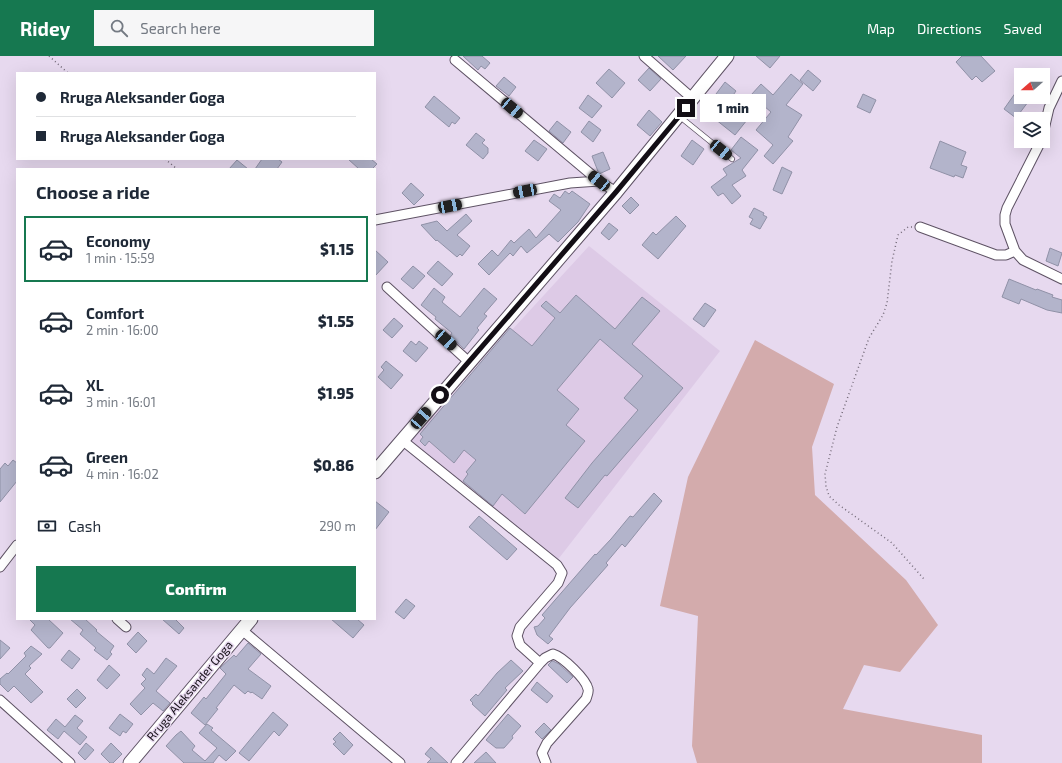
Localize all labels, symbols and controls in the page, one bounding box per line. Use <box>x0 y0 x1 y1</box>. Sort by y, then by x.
search box <box>94 10 374 46</box>
text: Ridey <box>20 17 70 40</box>
icon: search <box>108 17 130 39</box>
text: Search here <box>140 19 221 37</box>
text: Map <box>867 20 895 37</box>
text: Directions <box>917 20 982 37</box>
text: Saved <box>1004 20 1042 37</box>
north arrow <box>1014 68 1050 104</box>
map controls <box>1014 68 1050 148</box>
text: Rruga Aleksander Goga <box>60 88 225 106</box>
callout: 1 min <box>700 94 766 122</box>
car <box>499 96 525 120</box>
route end <box>677 99 695 117</box>
text: 1 min <box>717 100 749 116</box>
button: layers <box>1014 112 1050 148</box>
text: Rruga Aleksander Goga <box>60 127 225 145</box>
car <box>708 138 734 162</box>
car <box>586 169 612 193</box>
text: Choose a ride <box>36 181 150 203</box>
car <box>512 183 538 199</box>
car <box>437 198 463 214</box>
icon: car <box>38 231 74 267</box>
text: Economy <box>86 232 151 250</box>
text: $1.15 <box>320 240 354 258</box>
text: 1 min · 15:59 <box>86 250 155 266</box>
icon: car <box>38 303 74 339</box>
text: Comfort <box>86 304 144 322</box>
text: $1.55 <box>318 312 354 330</box>
text: 2 min · 16:00 <box>86 322 159 338</box>
car <box>433 328 459 352</box>
icon: car <box>38 375 74 411</box>
text: XL <box>86 376 104 394</box>
text: $1.95 <box>317 384 354 402</box>
route start <box>431 386 449 404</box>
text: 3 min · 16:01 <box>86 394 156 410</box>
car <box>409 405 433 431</box>
icon: car <box>38 447 74 483</box>
text: Green <box>86 448 128 466</box>
text: $0.86 <box>313 456 354 474</box>
text: 4 min · 16:02 <box>86 466 159 482</box>
icon: cash <box>36 515 58 537</box>
text: Cash <box>68 517 101 535</box>
text: 290 m <box>319 518 356 534</box>
button: Confirm <box>36 566 356 612</box>
street label: Rruga Aleksander Goga <box>143 638 235 743</box>

